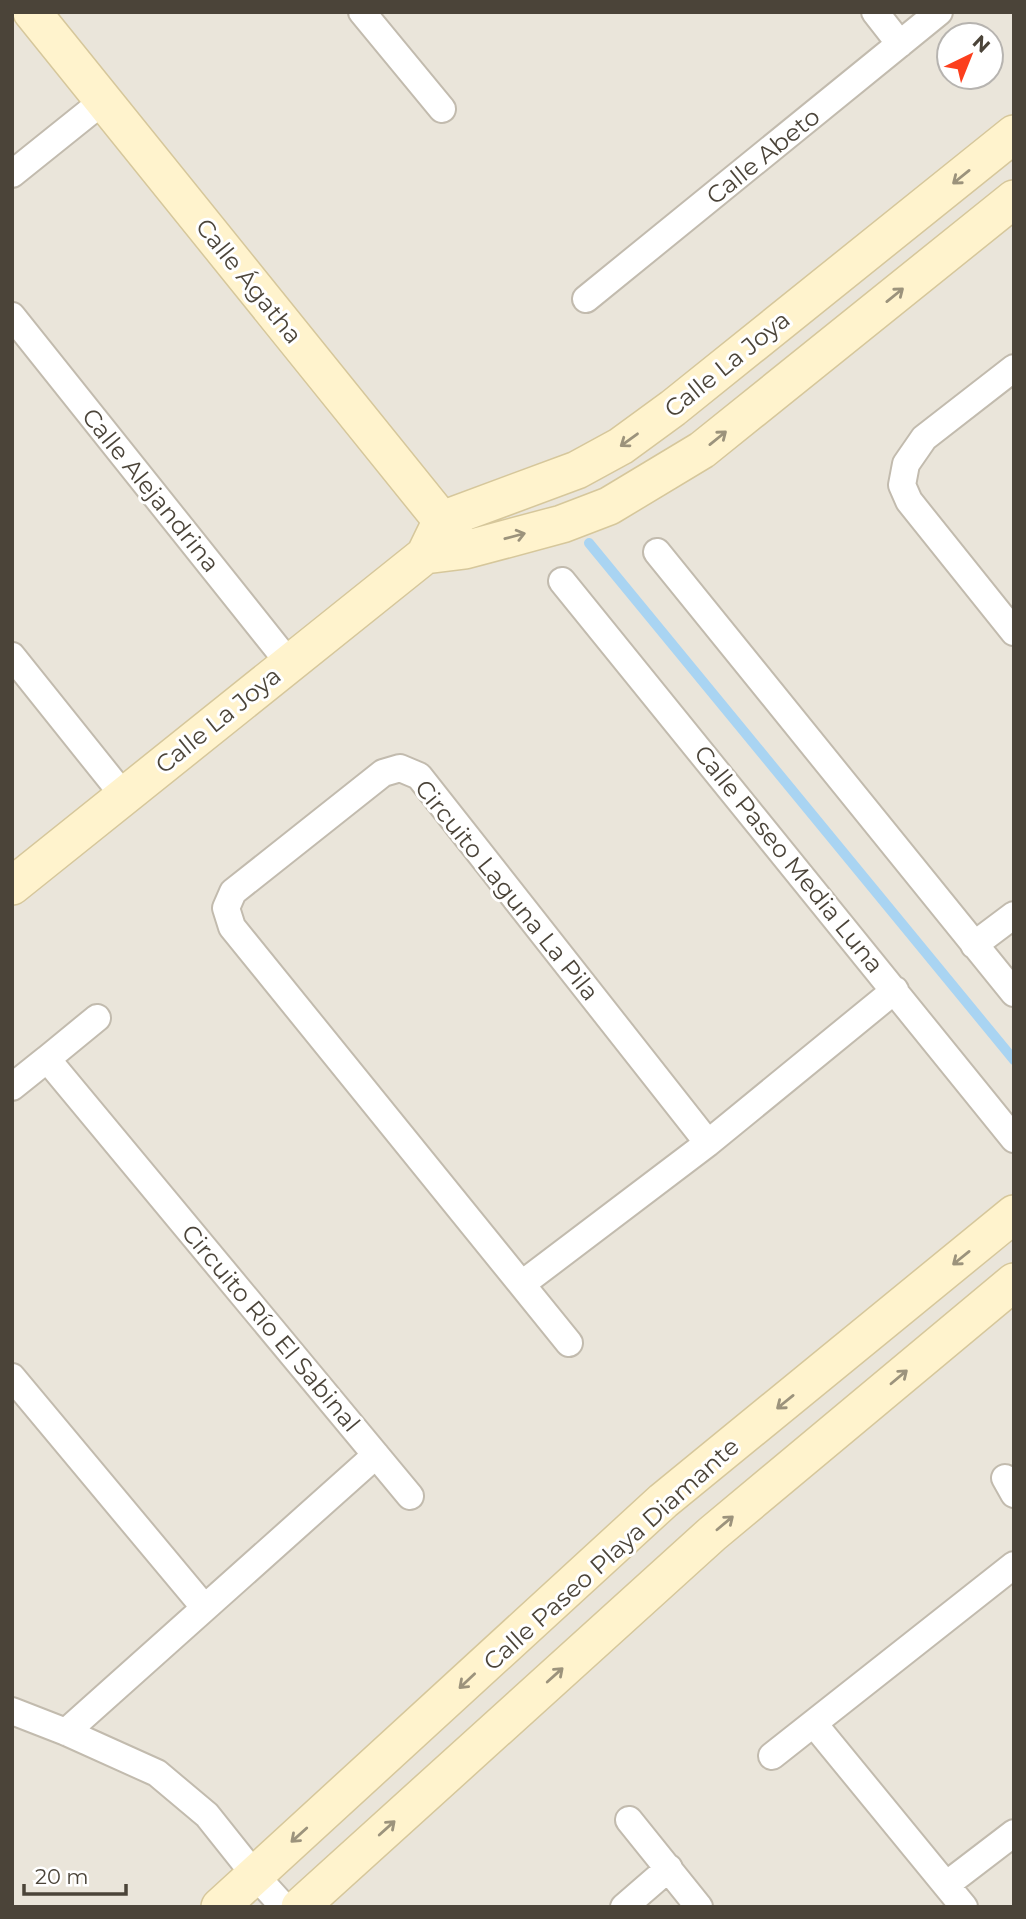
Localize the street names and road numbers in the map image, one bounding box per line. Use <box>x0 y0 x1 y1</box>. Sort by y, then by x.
street label: Calle Abeto <box>701 102 825 210</box>
street label: Calle Ágatha <box>190 213 308 349</box>
street label: Calle La Joya <box>659 305 795 423</box>
street label: Calle Alejandrina <box>76 402 226 578</box>
street label: Calle La Joya <box>150 661 286 779</box>
street label: Calle Paseo Media Luna <box>688 739 890 979</box>
street label: Circuito Laguna La Pila <box>409 774 605 1006</box>
street label: Circuito Río El Sabinal <box>176 1218 366 1438</box>
street label: Calle Paseo Playa Diamante <box>477 1432 745 1676</box>

